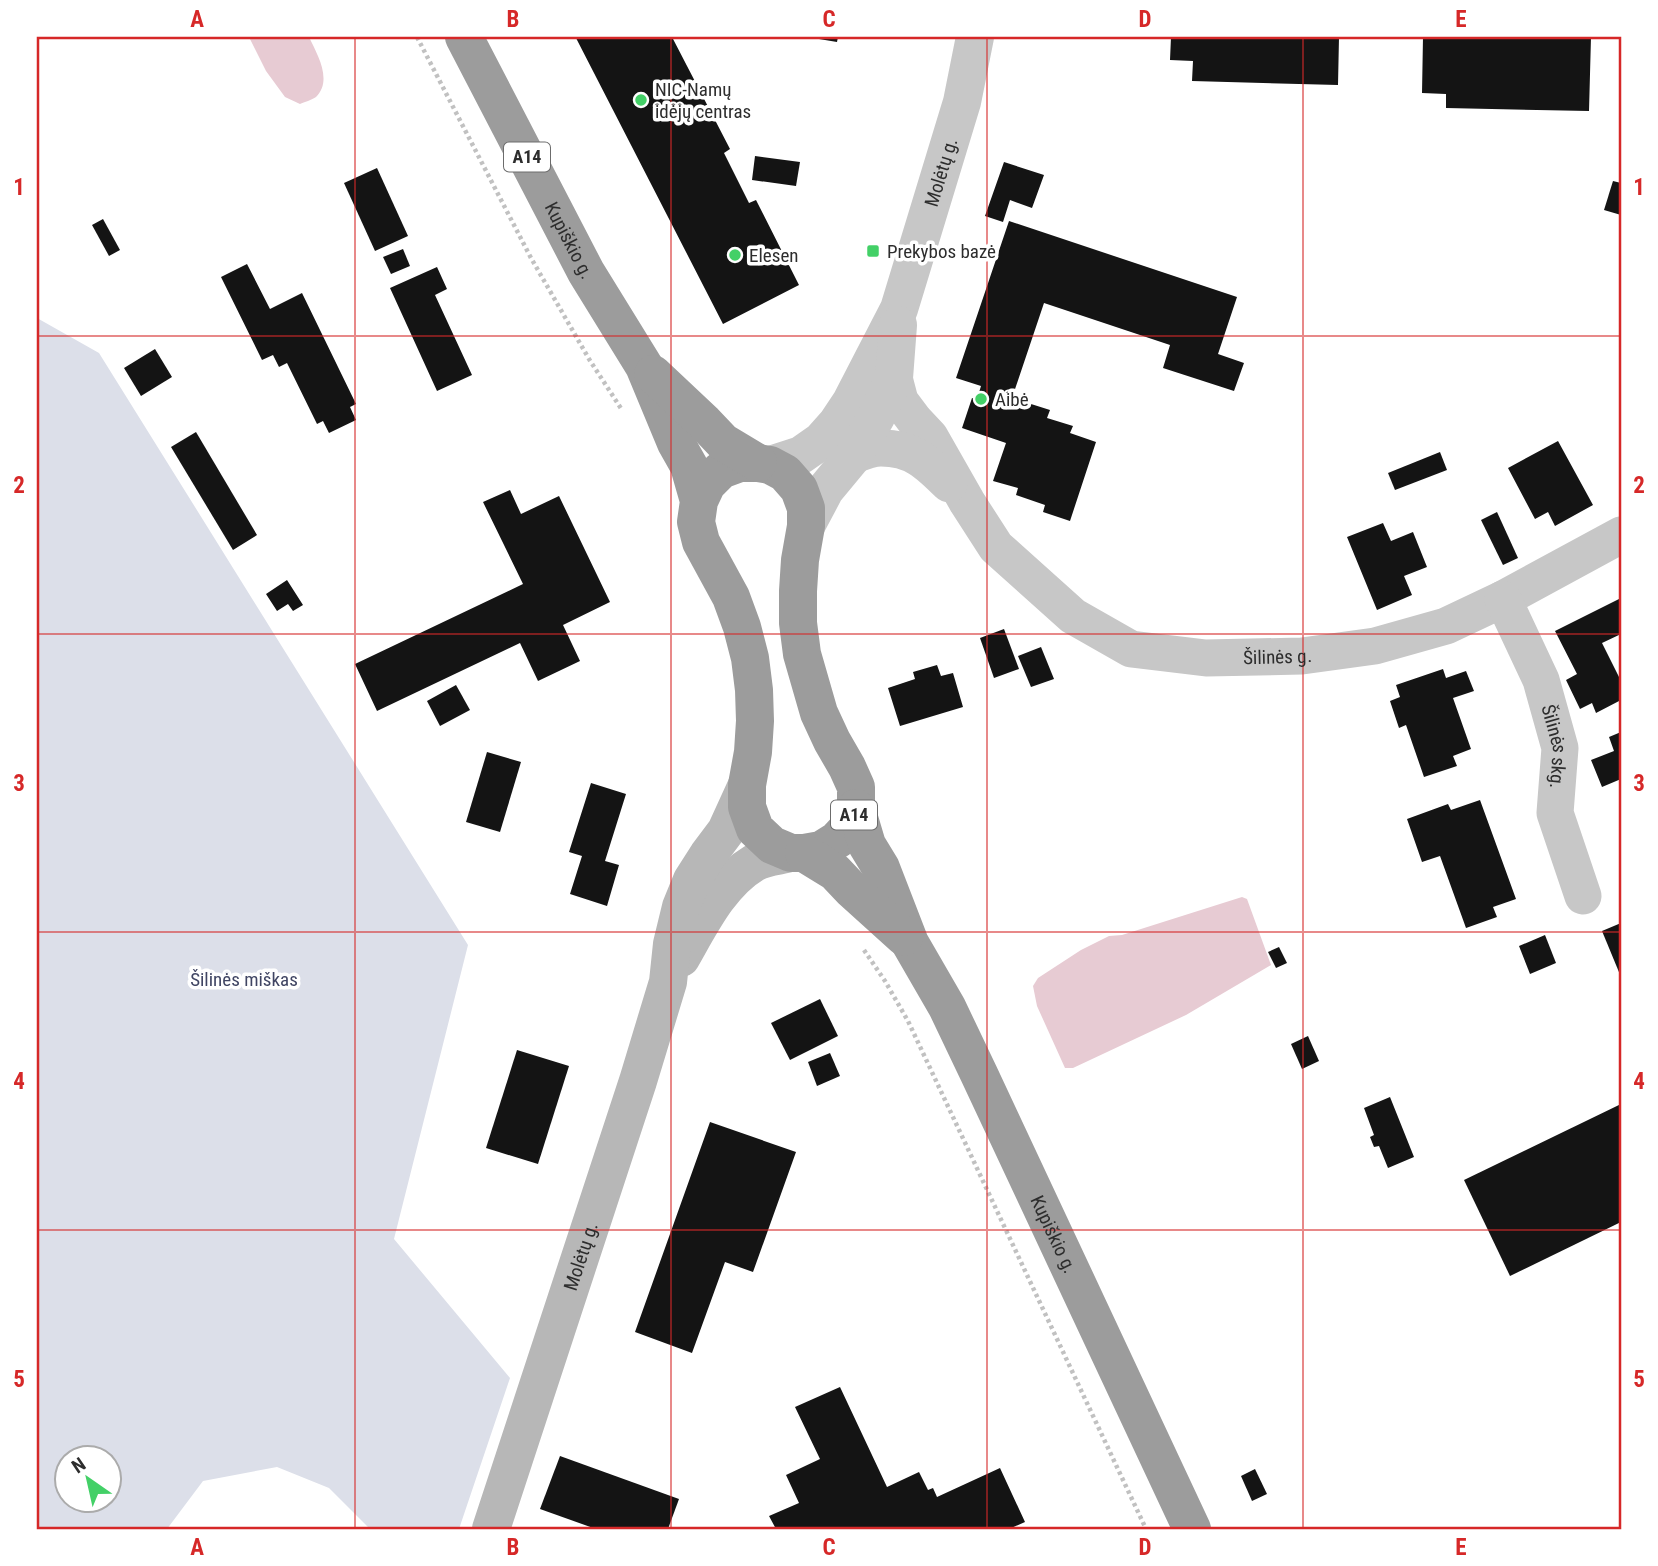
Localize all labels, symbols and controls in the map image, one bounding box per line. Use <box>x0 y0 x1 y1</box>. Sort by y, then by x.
text: A <box>190 6 204 33</box>
text: B <box>507 6 519 33</box>
text: C <box>822 6 836 33</box>
text: D <box>1139 6 1152 33</box>
text: E <box>1455 6 1467 33</box>
place label: NIC-Namų idėjų centras <box>655 78 751 123</box>
marker: NIC-Namų idėjų centras <box>633 92 649 108</box>
street label: Molėtų g. <box>920 135 962 210</box>
road number: A14 <box>504 142 550 172</box>
text: 1 <box>13 174 25 201</box>
text: 1 <box>1633 174 1645 201</box>
street label: Kupiškio g. <box>540 198 598 283</box>
place label: Prekybos bazė <box>887 240 996 263</box>
marker: Prekybos bazė <box>865 243 881 259</box>
place label: Elesen <box>749 244 799 267</box>
marker: Elesen <box>727 247 743 263</box>
place label: Aibė <box>995 388 1029 411</box>
marker: Aibė <box>973 391 989 407</box>
text: 2 <box>13 472 25 499</box>
text: 2 <box>1633 472 1645 499</box>
street label: Šilinės g. <box>1243 644 1313 669</box>
street label: Šilinės skg. <box>1536 702 1571 789</box>
text: 3 <box>13 770 25 797</box>
text: 3 <box>1633 770 1645 797</box>
road number: A14 <box>831 800 877 830</box>
park label: Šilinės miškas <box>190 968 298 991</box>
text: 4 <box>13 1068 25 1095</box>
text: 4 <box>1633 1068 1645 1095</box>
street label: Kupiškio g. <box>1026 1192 1082 1277</box>
street label: Molėtų g. <box>559 1219 603 1294</box>
text: 5 <box>13 1366 25 1393</box>
text: 5 <box>1633 1366 1645 1393</box>
north arrow <box>52 1444 122 1514</box>
text: N <box>68 1453 90 1478</box>
text: A <box>190 1534 204 1561</box>
text: B <box>507 1534 519 1561</box>
text: C <box>822 1534 836 1561</box>
text: D <box>1139 1534 1152 1561</box>
text: E <box>1455 1534 1467 1561</box>

